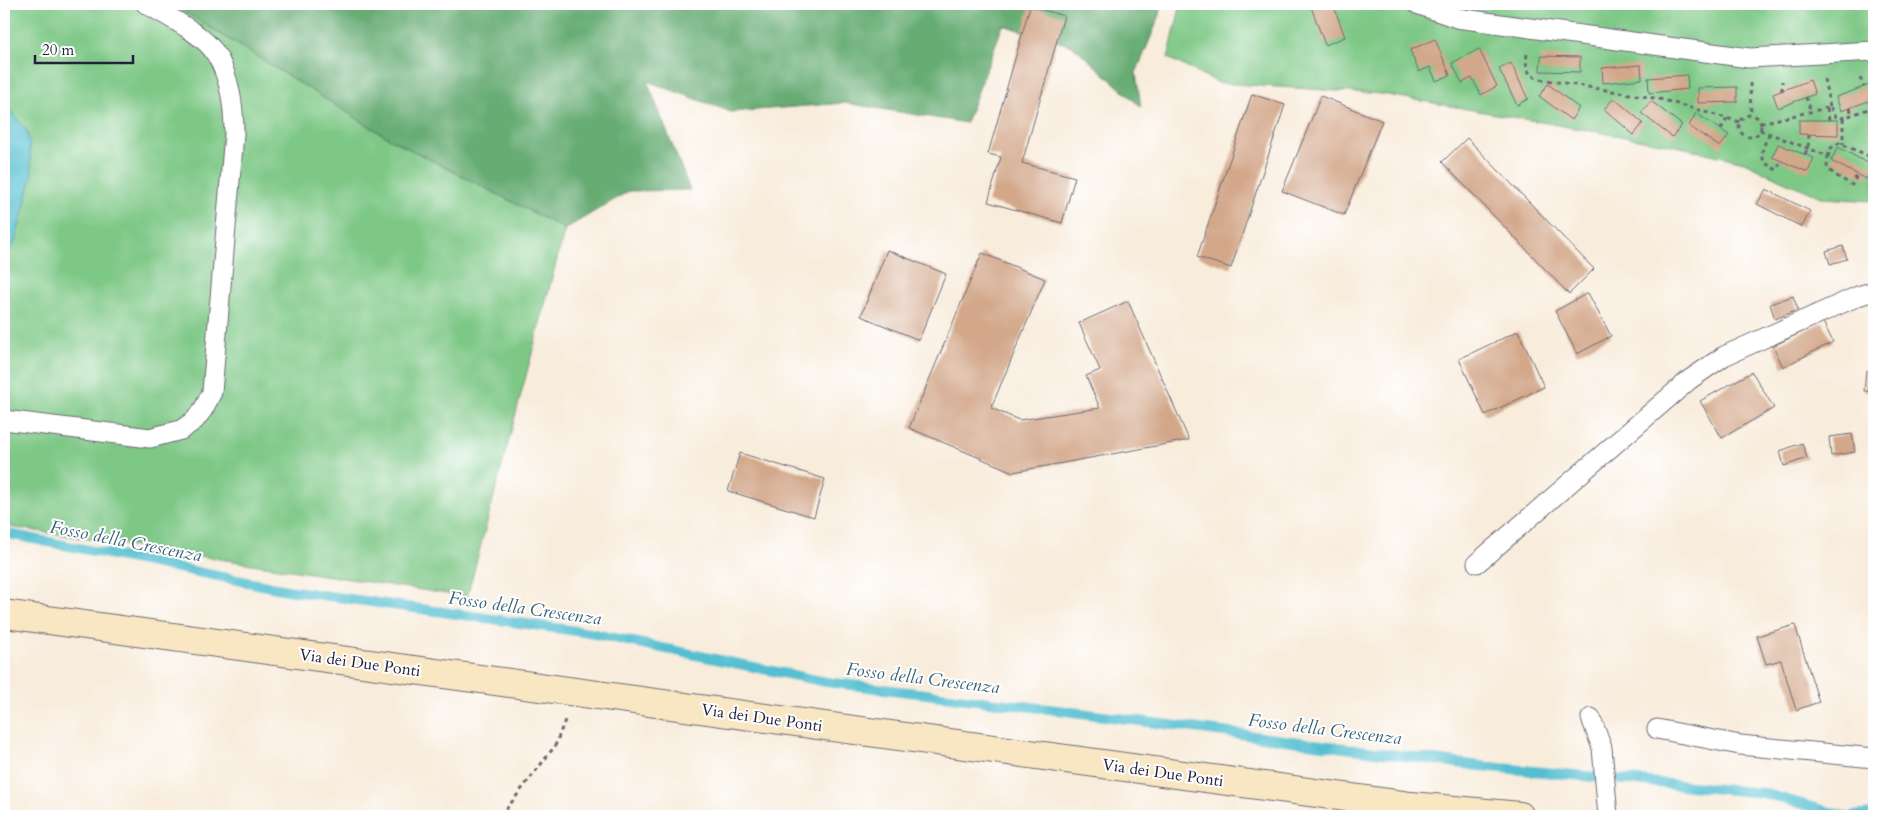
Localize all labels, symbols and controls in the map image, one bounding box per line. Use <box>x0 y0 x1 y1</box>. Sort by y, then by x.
scale bar <box>35 32 132 64</box>
text: 20 m <box>42 40 74 60</box>
water label: Fosso della Crescenza <box>48 515 204 568</box>
water label: Fosso della Crescenza <box>447 585 603 632</box>
street label: Via dei Due Ponti <box>298 644 422 682</box>
water label: Fosso della Crescenza <box>845 657 1001 700</box>
street label: Via dei Due Ponti <box>700 699 824 737</box>
water label: Fosso della Crescenza <box>1247 708 1403 751</box>
street label: Via dei Due Ponti <box>1101 754 1225 792</box>

